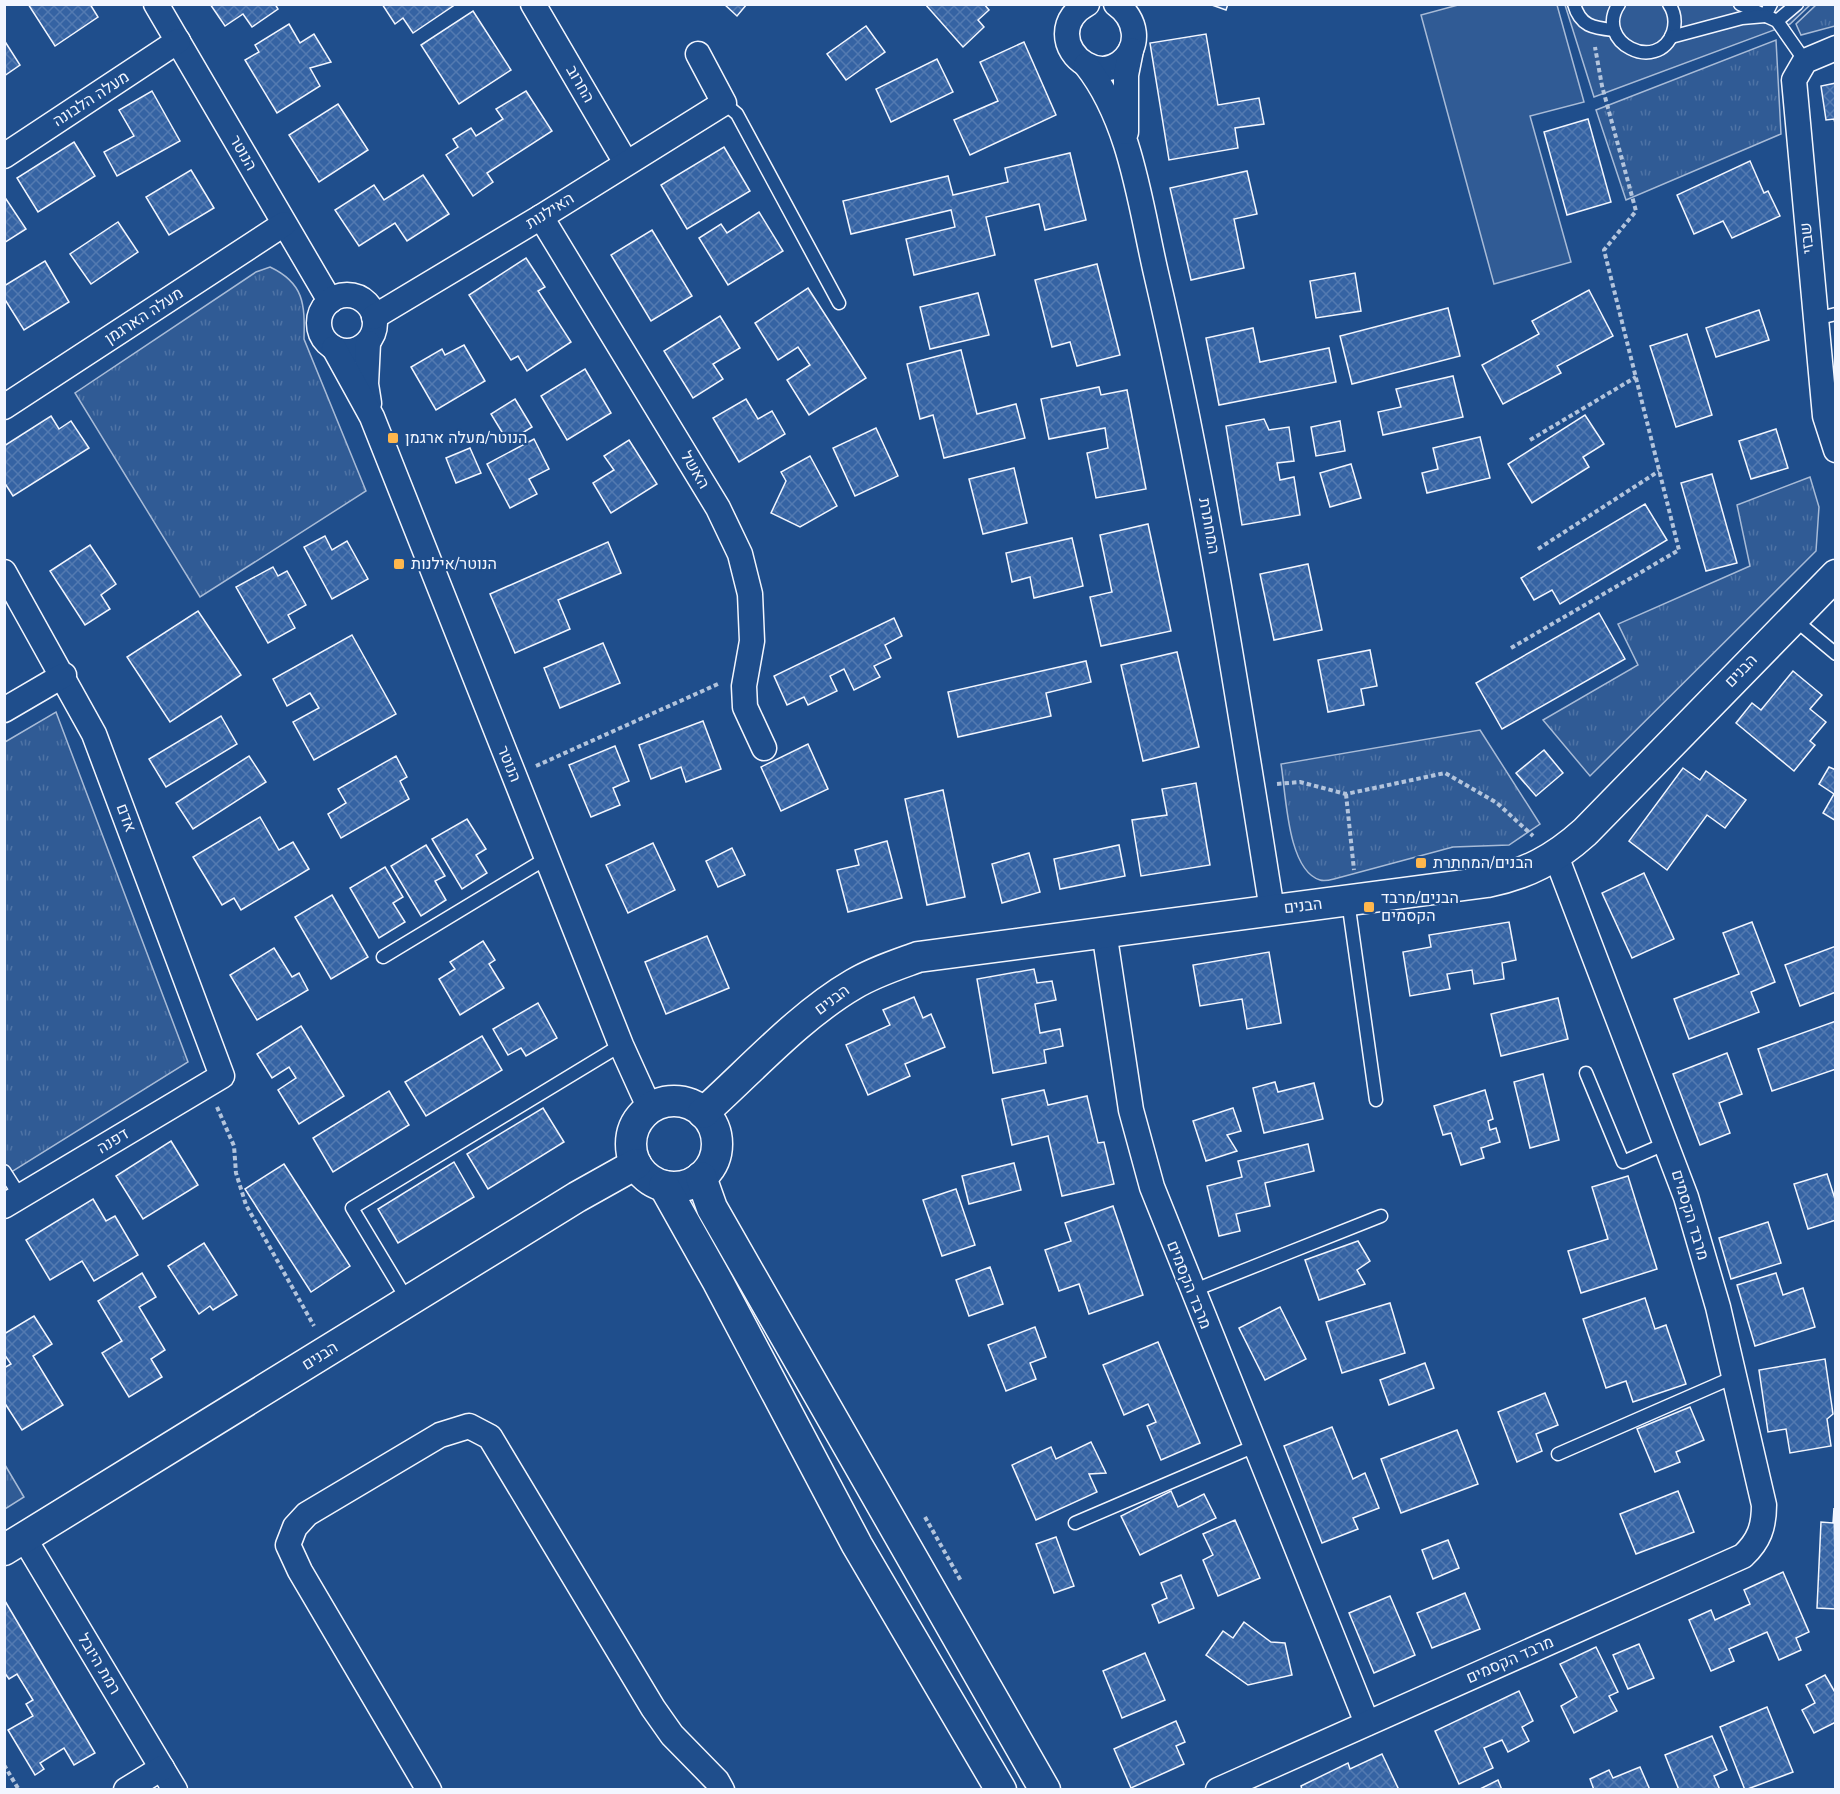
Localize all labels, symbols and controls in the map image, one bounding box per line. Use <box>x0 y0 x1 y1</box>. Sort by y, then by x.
street label: החרוב <box>560 61 600 107</box>
street label: מעלה הלבונה <box>48 66 134 132</box>
street label: הנוטר <box>224 131 262 175</box>
street label: האילנות <box>522 188 578 234</box>
street label: שבזי <box>1794 221 1820 255</box>
street label: מעלה הארגמן <box>100 282 188 350</box>
place label: הנוטר/מעלה ארגמן <box>405 427 527 449</box>
marker: הנוטר/מעלה ארגמן <box>386 431 400 445</box>
street label: האשל <box>675 447 715 493</box>
street label: המחתרת <box>1193 496 1225 556</box>
place label: הנוטר/אילנות <box>411 553 497 575</box>
marker: הנוטר/אילנות <box>392 557 406 571</box>
street label: הבנים <box>1720 649 1762 693</box>
street label: הנוטר <box>492 742 526 786</box>
street label: אדם <box>111 801 141 835</box>
place label: הבנים/המחתרת <box>1433 852 1533 874</box>
marker: הבנים/המחתרת <box>1414 856 1428 870</box>
place label: הבנים/מרבד הקסמים <box>1381 887 1459 927</box>
street label: הבנים <box>1282 893 1324 919</box>
marker: הבנים/מרבד הקסמים <box>1362 900 1376 914</box>
street label: הבנים <box>810 980 854 1020</box>
street label: דפנה <box>93 1123 133 1159</box>
street label: מרבד הקסמים <box>1666 1167 1714 1263</box>
street label: מרבד הקסמים <box>1161 1237 1217 1333</box>
street label: הבנים <box>298 1336 342 1376</box>
street label: רמת היובל <box>72 1629 126 1699</box>
street label: מרבד הקסמים <box>1463 1631 1557 1689</box>

